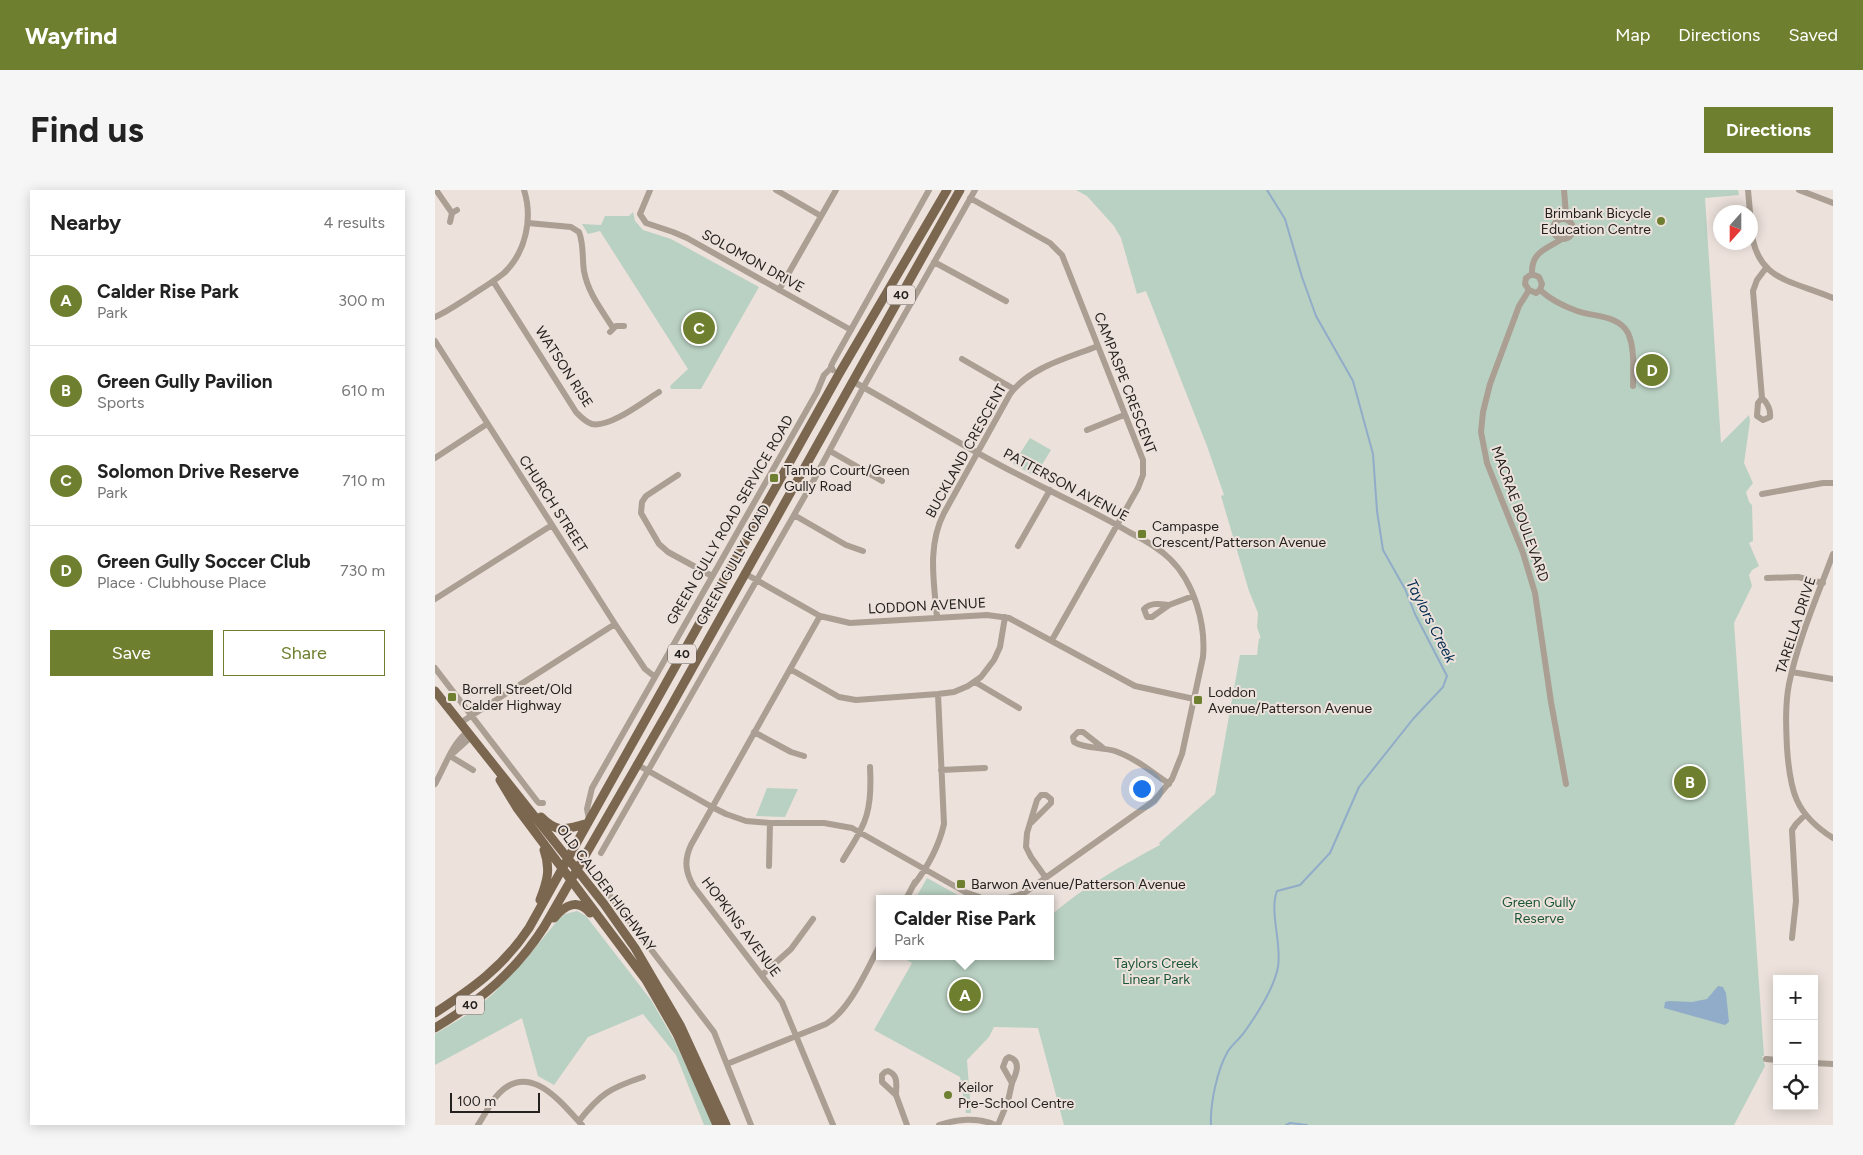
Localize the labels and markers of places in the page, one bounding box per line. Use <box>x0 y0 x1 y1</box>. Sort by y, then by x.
place label: Brimbank Bicycle Education Centre <box>1541 205 1651 238</box>
marker: Brimbank Bicycle Education Centre <box>1655 215 1667 227</box>
pin: C <box>683 309 715 347</box>
pin: D <box>1636 351 1668 389</box>
place label: Tambo Court/Green Gully Road <box>784 462 910 495</box>
marker: Tambo Court/Green Gully Road <box>768 472 780 484</box>
place label: Campaspe Crescent/Patterson Avenue <box>1152 518 1326 551</box>
marker: Campaspe Crescent/Patterson Avenue <box>1136 528 1148 540</box>
place label: Borrell Street/Old Calder Highway <box>462 681 572 714</box>
place label: Loddon Avenue/Patterson Avenue <box>1208 684 1372 717</box>
marker: Borrell Street/Old Calder Highway <box>446 691 458 703</box>
marker: Loddon Avenue/Patterson Avenue <box>1192 694 1204 706</box>
pin: B <box>1674 763 1706 801</box>
place label: Barwon Avenue/Patterson Avenue <box>971 876 1186 893</box>
marker: Barwon Avenue/Patterson Avenue <box>955 878 967 890</box>
pin: A <box>949 976 981 1014</box>
place label: Keilor Pre-School Centre <box>958 1079 1075 1112</box>
marker: Keilor Pre-School Centre <box>942 1089 954 1101</box>

